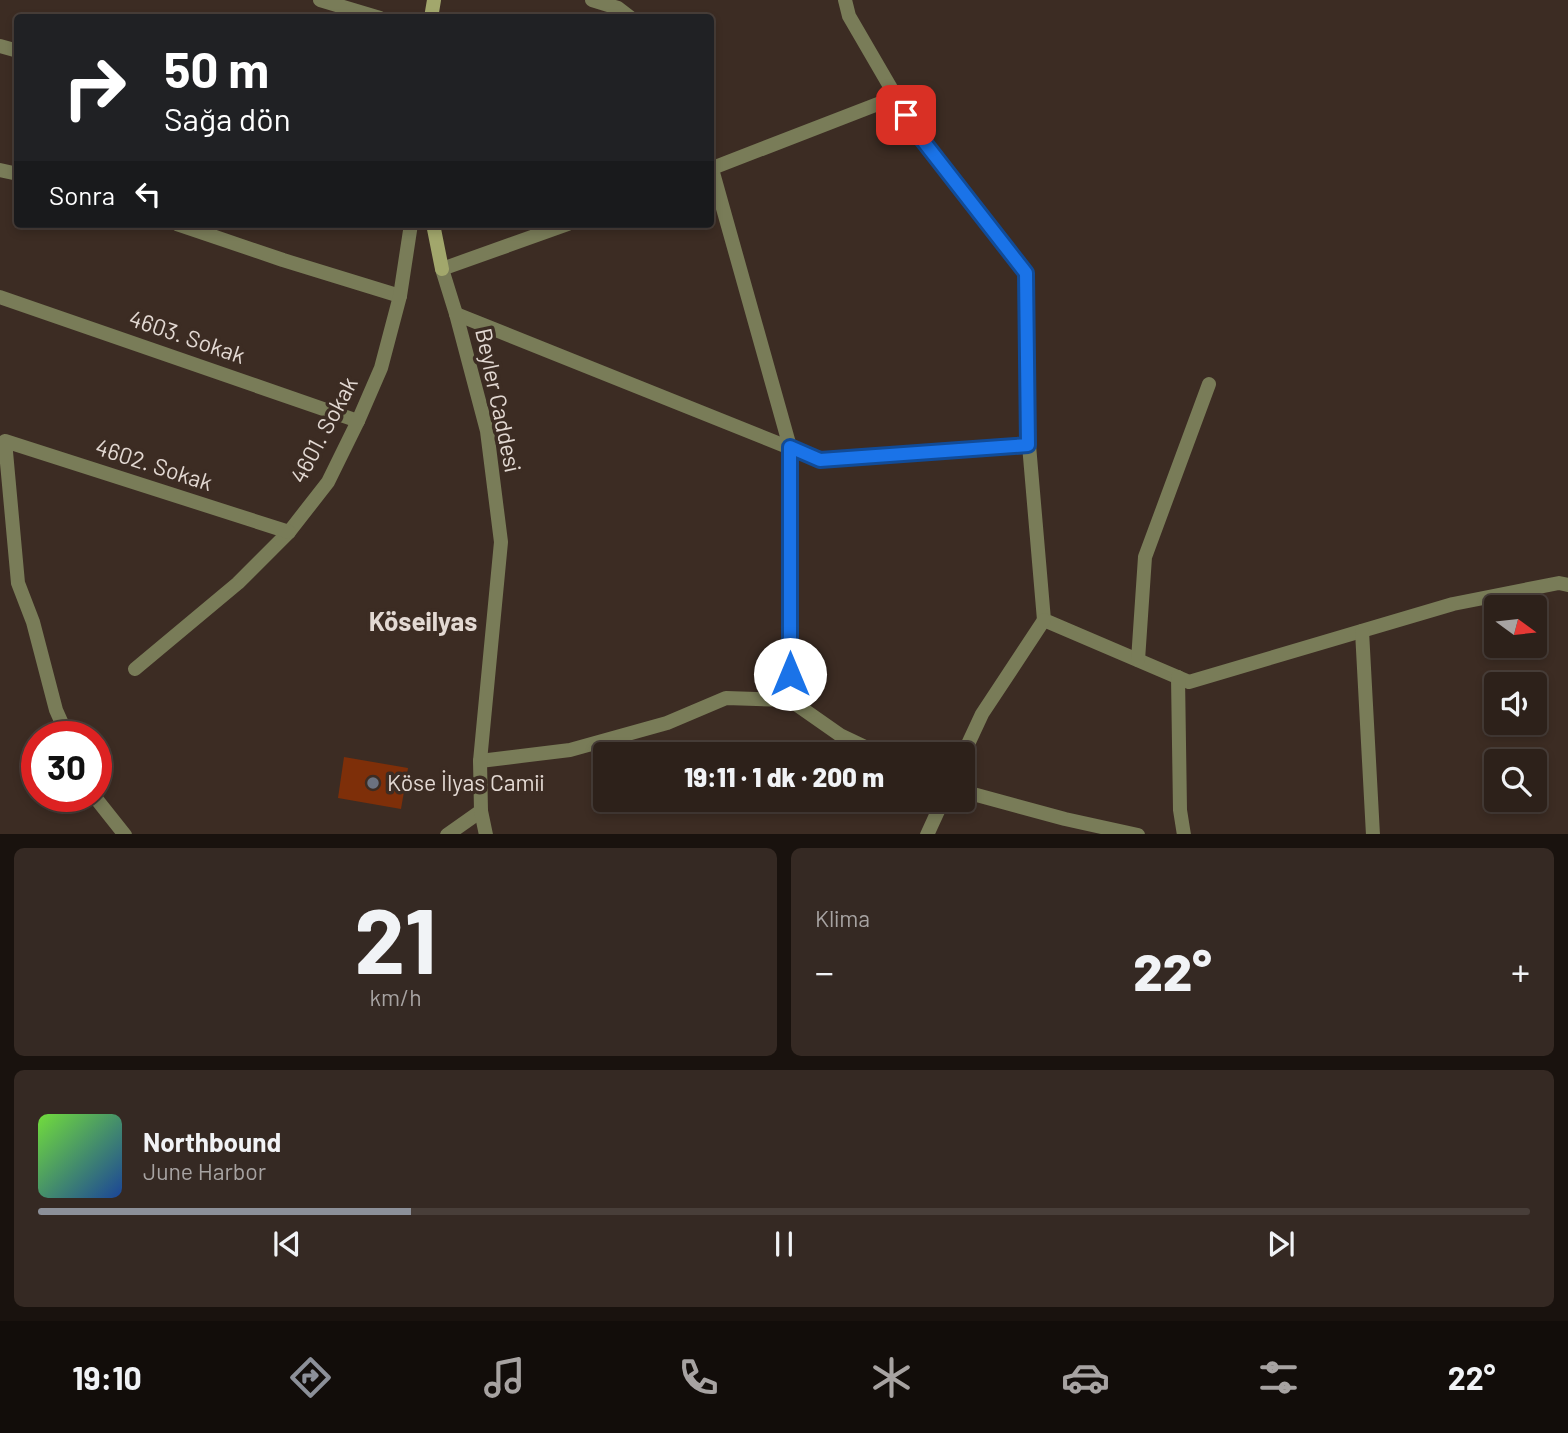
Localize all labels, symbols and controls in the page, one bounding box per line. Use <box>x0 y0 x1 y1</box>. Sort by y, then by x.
text: 50 m <box>164 39 269 98</box>
icon: right <box>49 42 140 133</box>
pin <box>876 85 936 145</box>
icon: arrive <box>887 96 925 134</box>
text: Sağa dön <box>164 99 291 137</box>
icon: left <box>129 175 167 213</box>
text: Sonra <box>49 179 115 210</box>
street label: 4603. Sokak <box>126 303 249 369</box>
street label: Beyler Caddesi <box>470 325 528 474</box>
street label: 4601. Sokak <box>283 372 363 488</box>
street label: 4602. Sokak <box>92 432 216 496</box>
north arrow <box>1484 595 1547 658</box>
map controls <box>1484 595 1547 812</box>
district label: Köseilyas <box>369 605 477 636</box>
position arrow <box>753 637 827 711</box>
button: sound <box>1484 672 1547 735</box>
speed limit sign: 30 <box>21 721 112 812</box>
button: search <box>1484 749 1547 812</box>
text: 19:11 · 1 dk · 200 m <box>684 761 884 792</box>
place label: Köse İlyas Camii <box>387 768 544 796</box>
marker: Köse İlyas Camii <box>365 775 381 791</box>
text: 21 <box>354 883 437 992</box>
text: Klima <box>815 904 870 932</box>
text: 22° <box>1133 939 1212 1001</box>
text: − <box>815 948 834 994</box>
text: + <box>1511 948 1530 994</box>
text: km/h <box>369 983 422 1011</box>
text: Northbound <box>143 1126 281 1157</box>
text: June Harbor <box>143 1157 266 1185</box>
icon: previous <box>268 1225 306 1263</box>
icon: pause <box>765 1225 803 1263</box>
icon: next <box>1262 1225 1300 1263</box>
icon: directions <box>286 1353 335 1402</box>
icon: music <box>480 1353 529 1402</box>
icon: phone <box>674 1353 723 1402</box>
icon: climate <box>867 1353 916 1402</box>
icon: car <box>1061 1353 1110 1402</box>
icon: filters <box>1254 1353 1303 1402</box>
text: 19:10 <box>72 1358 142 1396</box>
text: 22° <box>1448 1358 1496 1396</box>

